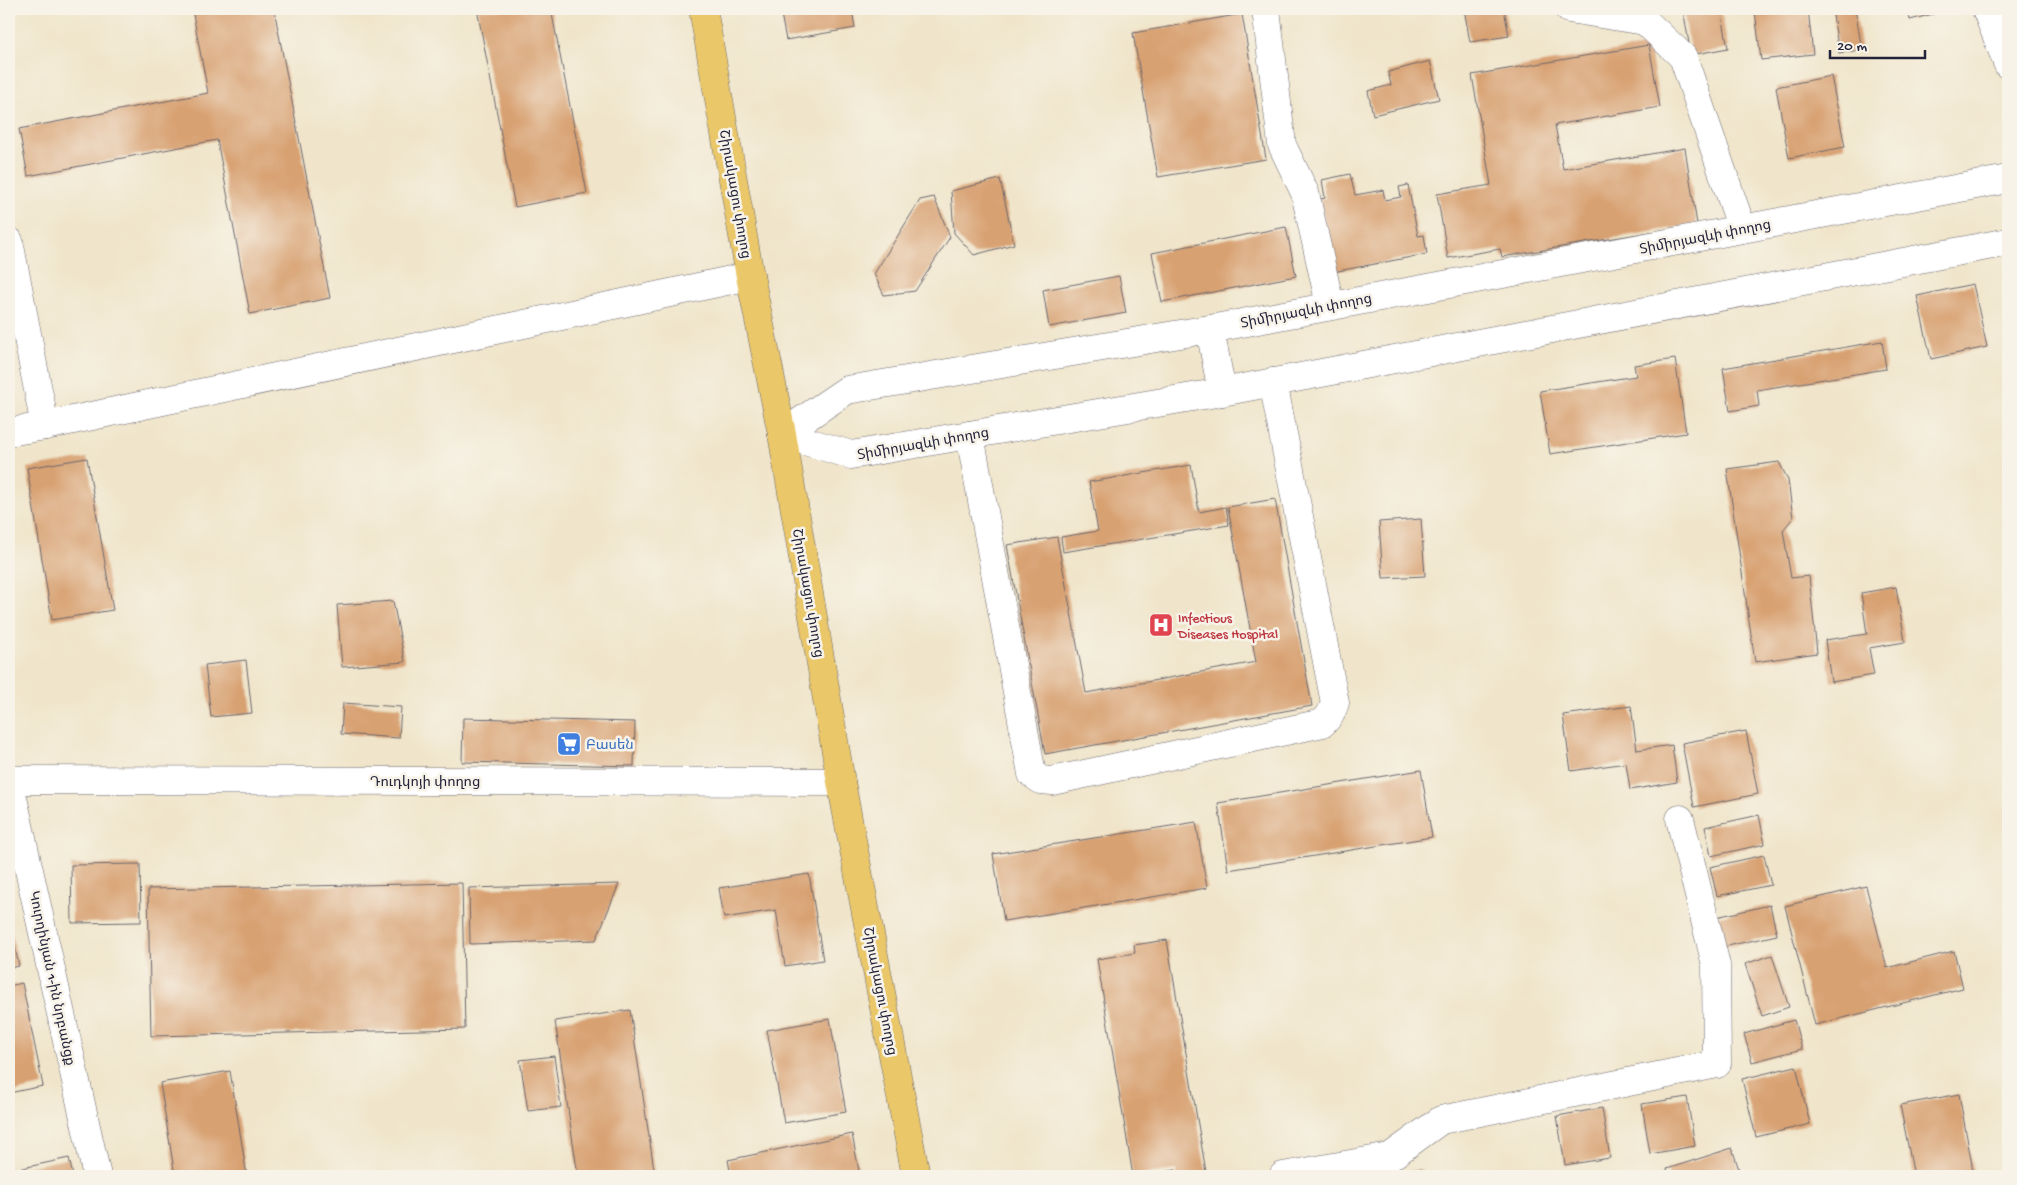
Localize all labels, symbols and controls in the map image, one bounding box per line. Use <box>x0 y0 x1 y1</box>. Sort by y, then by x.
scale bar <box>1830 28 1924 60</box>
text: 20 m <box>1837 38 1867 56</box>
street label: Շիրակացու փողոց <box>714 129 753 260</box>
street label: Տիմիրյազևի փողոց <box>1638 217 1773 260</box>
street label: Տիմիրյազևի փողոց <box>1239 291 1374 334</box>
street label: Տիմիրյազևի փողոց <box>856 426 991 465</box>
street label: Շիրակացու փողոց <box>787 528 826 659</box>
place label: Infectious Diseases Hospital <box>1177 611 1278 644</box>
hospital icon: Infectious Diseases Hospital <box>1148 612 1174 638</box>
supermarket icon: Բասեն <box>556 731 582 757</box>
place label: Բասեն <box>586 738 634 755</box>
street label: Դուդկոյի փողոց <box>370 775 480 792</box>
street label: Կուրղինյան 1-ին նրբանցք <box>24 890 77 1067</box>
street label: Շիրակացու փողոց <box>858 926 899 1057</box>

